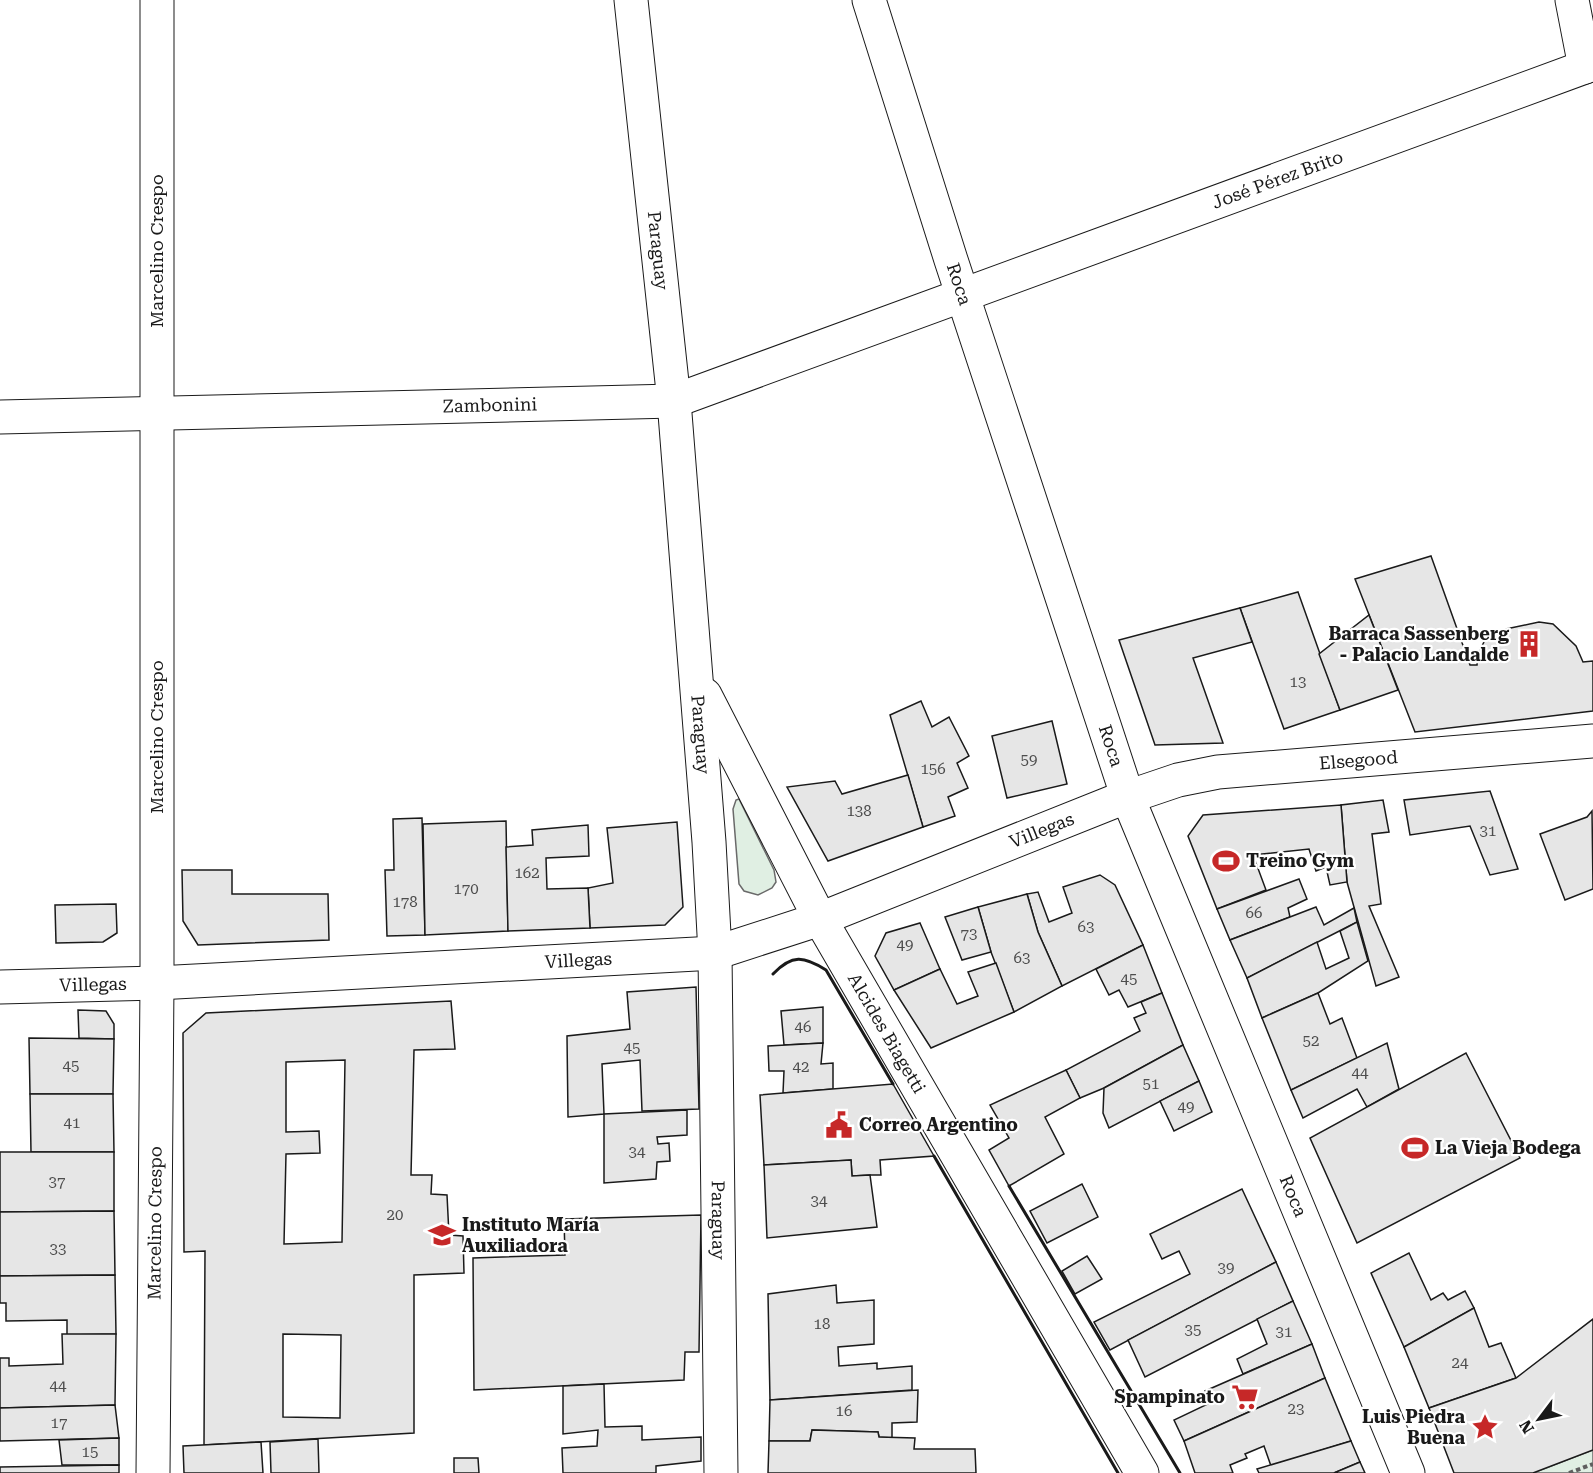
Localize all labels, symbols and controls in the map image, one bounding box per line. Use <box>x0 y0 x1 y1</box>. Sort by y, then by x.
street label: José Pérez Brito <box>1209 146 1346 213</box>
street label: Marcelino Crespo <box>146 174 167 328</box>
street label: Paraguay <box>644 210 673 291</box>
street label: Roca <box>943 260 976 308</box>
street label: Zambonini <box>442 393 538 416</box>
place label: Barraca Sassenberg - Palacio Landalde <box>1328 623 1510 665</box>
building icon: Barraca Sassenberg - Palacio Landalde <box>1514 629 1544 659</box>
street label: Marcelino Crespo <box>146 660 167 814</box>
house number: 13 <box>1290 673 1306 691</box>
street label: Paraguay <box>687 694 715 775</box>
street label: Roca <box>1095 722 1128 770</box>
street label: Elsegood <box>1318 746 1399 774</box>
house number: 59 <box>1021 751 1037 769</box>
house number: 156 <box>920 760 946 778</box>
house number: 138 <box>846 802 872 820</box>
street label: Villegas <box>1006 808 1077 852</box>
house number: 31 <box>1480 822 1496 840</box>
sports icon: Treino Gym <box>1211 846 1241 876</box>
place label: Treino Gym <box>1246 850 1355 871</box>
house number: 162 <box>514 864 540 882</box>
house number: 170 <box>453 880 479 898</box>
house number: 178 <box>392 893 418 911</box>
house number: 66 <box>1246 904 1262 922</box>
house number: 63 <box>1078 918 1094 936</box>
house number: 73 <box>961 925 977 943</box>
house number: 49 <box>897 936 913 954</box>
street label: Villegas <box>544 948 613 972</box>
house number: 63 <box>1014 949 1030 967</box>
street label: Alcides Biagetti <box>844 969 930 1097</box>
house number: 45 <box>1121 970 1137 988</box>
street label: Villegas <box>59 973 127 995</box>
house number: 46 <box>795 1018 811 1036</box>
house number: 52 <box>1303 1032 1319 1050</box>
house number: 45 <box>624 1039 640 1057</box>
house number: 45 <box>63 1057 79 1075</box>
house number: 42 <box>793 1058 809 1076</box>
house number: 44 <box>1352 1064 1369 1082</box>
house number: 51 <box>1143 1075 1159 1093</box>
house number: 49 <box>1178 1098 1194 1116</box>
public building icon: Correo Argentino <box>824 1110 854 1140</box>
house number: 41 <box>64 1114 80 1132</box>
place label: Correo Argentino <box>859 1114 1018 1135</box>
sports icon: La Vieja Bodega <box>1400 1133 1430 1163</box>
place label: La Vieja Bodega <box>1435 1137 1581 1158</box>
house number: 34 <box>629 1143 646 1161</box>
street label: Marcelino Crespo <box>143 1146 166 1300</box>
street label: Roca <box>1276 1172 1312 1220</box>
house number: 37 <box>49 1173 65 1191</box>
street label: Paraguay <box>708 1180 730 1260</box>
house number: 34 <box>811 1192 828 1210</box>
house number: 20 <box>387 1206 403 1224</box>
place label: Instituto María Auxiliadora <box>462 1214 599 1256</box>
school or university icon: Instituto María Auxiliadora <box>427 1220 457 1250</box>
house number: 33 <box>50 1240 66 1258</box>
house number: 39 <box>1218 1259 1234 1277</box>
house number: 18 <box>814 1315 830 1333</box>
house number: 35 <box>1185 1321 1201 1339</box>
house number: 31 <box>1276 1323 1292 1341</box>
house number: 24 <box>1452 1354 1469 1372</box>
house number: 44 <box>50 1377 67 1395</box>
supermarket icon: Spampinato <box>1230 1382 1260 1412</box>
place label: Spampinato <box>1114 1386 1225 1407</box>
north arrow <box>1509 1389 1569 1449</box>
house number: 23 <box>1288 1400 1304 1418</box>
house number: 16 <box>836 1402 852 1420</box>
place label: Luis Piedra Buena <box>1362 1406 1465 1448</box>
place icon: Luis Piedra Buena <box>1470 1412 1500 1442</box>
house number: 17 <box>51 1414 67 1432</box>
text: N <box>1515 1416 1538 1437</box>
house number: 15 <box>82 1443 98 1461</box>

